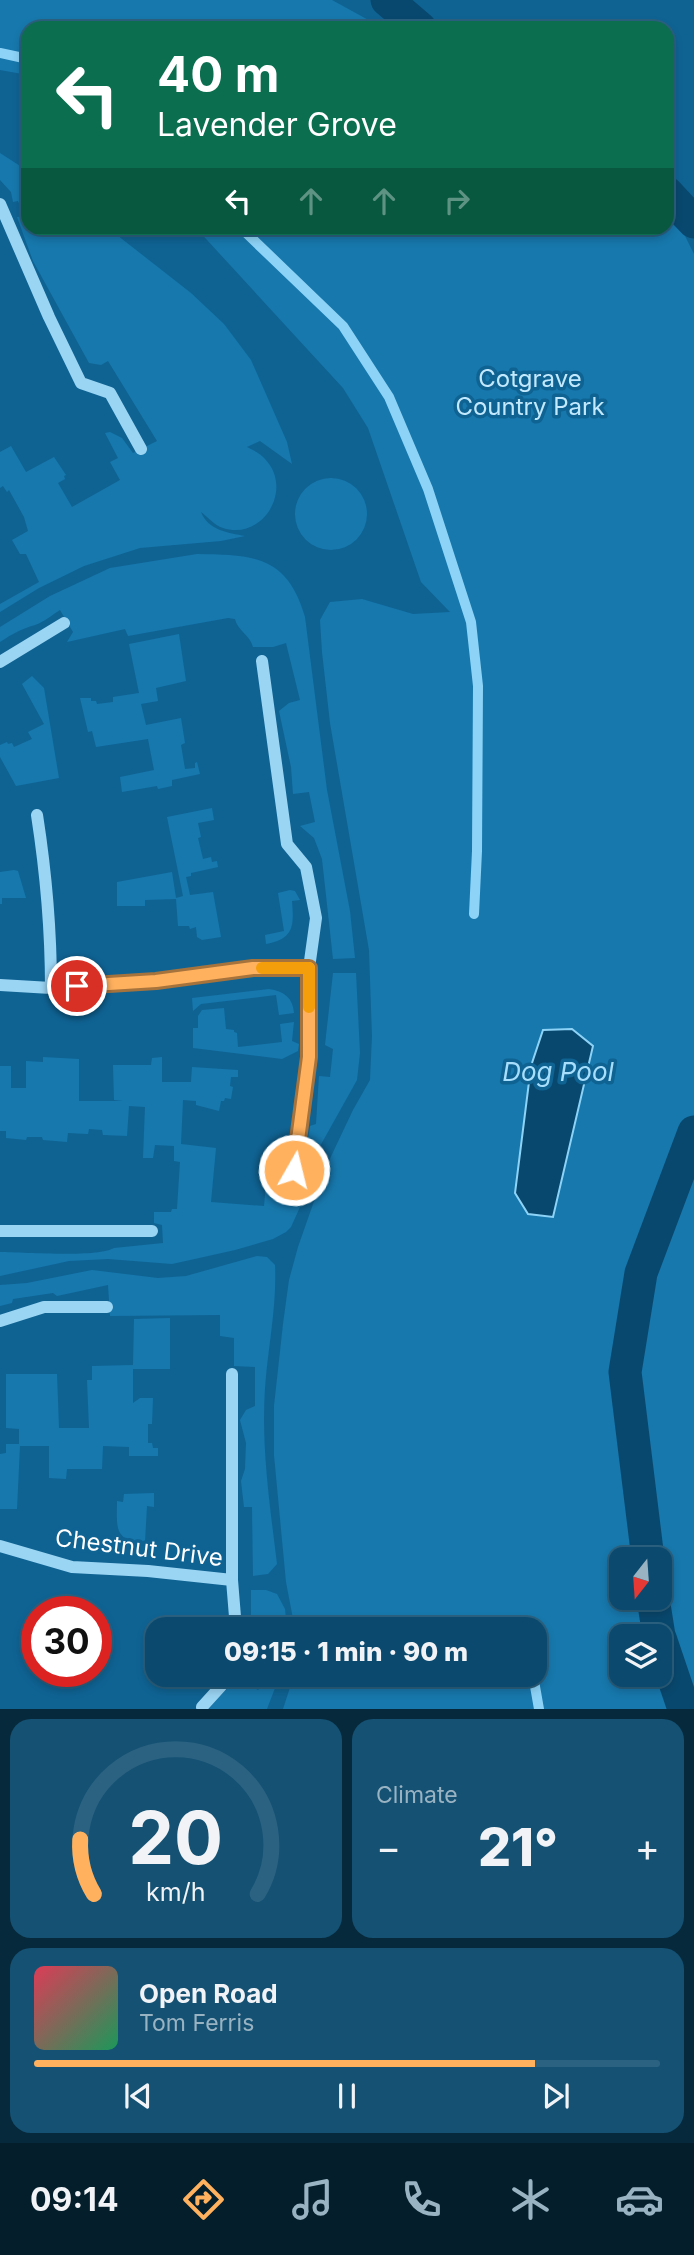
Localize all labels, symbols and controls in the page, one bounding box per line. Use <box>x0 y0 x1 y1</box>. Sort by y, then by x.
text: 40 m <box>157 45 280 104</box>
icon: left <box>42 49 133 140</box>
text: Lavender Grove <box>157 105 397 144</box>
icon: left <box>219 182 257 220</box>
icon: ahead <box>292 182 330 220</box>
icon: ahead <box>365 182 403 220</box>
icon: right <box>438 182 476 220</box>
park label: Cotgrave Country Park <box>455 364 605 421</box>
pin <box>47 956 107 1016</box>
icon: arrive <box>58 967 96 1005</box>
water label: Dog Pool <box>502 1056 614 1087</box>
position arrow <box>257 1133 331 1207</box>
street label: Chestnut Drive <box>54 1523 225 1572</box>
north arrow <box>609 1547 672 1610</box>
map controls <box>609 1547 672 1687</box>
speed limit sign: 30 <box>21 1596 112 1687</box>
button: layers <box>609 1624 672 1687</box>
text: 09:15 · 1 min · 90 m <box>224 1636 468 1667</box>
text: Climate <box>376 1781 458 1809</box>
text: 20 <box>129 1794 223 1883</box>
text: 21° <box>478 1816 558 1879</box>
text: − <box>376 1824 401 1870</box>
text: + <box>635 1824 660 1870</box>
text: km/h <box>146 1877 206 1907</box>
text: Open Road <box>139 1978 278 2009</box>
text: Tom Ferris <box>139 2009 254 2037</box>
icon: previous <box>119 2077 157 2115</box>
icon: pause <box>328 2077 366 2115</box>
icon: next <box>537 2077 575 2115</box>
icon: directions <box>179 2175 228 2224</box>
icon: music <box>288 2175 337 2224</box>
icon: phone <box>397 2175 446 2224</box>
icon: climate <box>506 2175 555 2224</box>
icon: car <box>615 2175 664 2224</box>
text: 09:14 <box>30 2180 119 2219</box>

